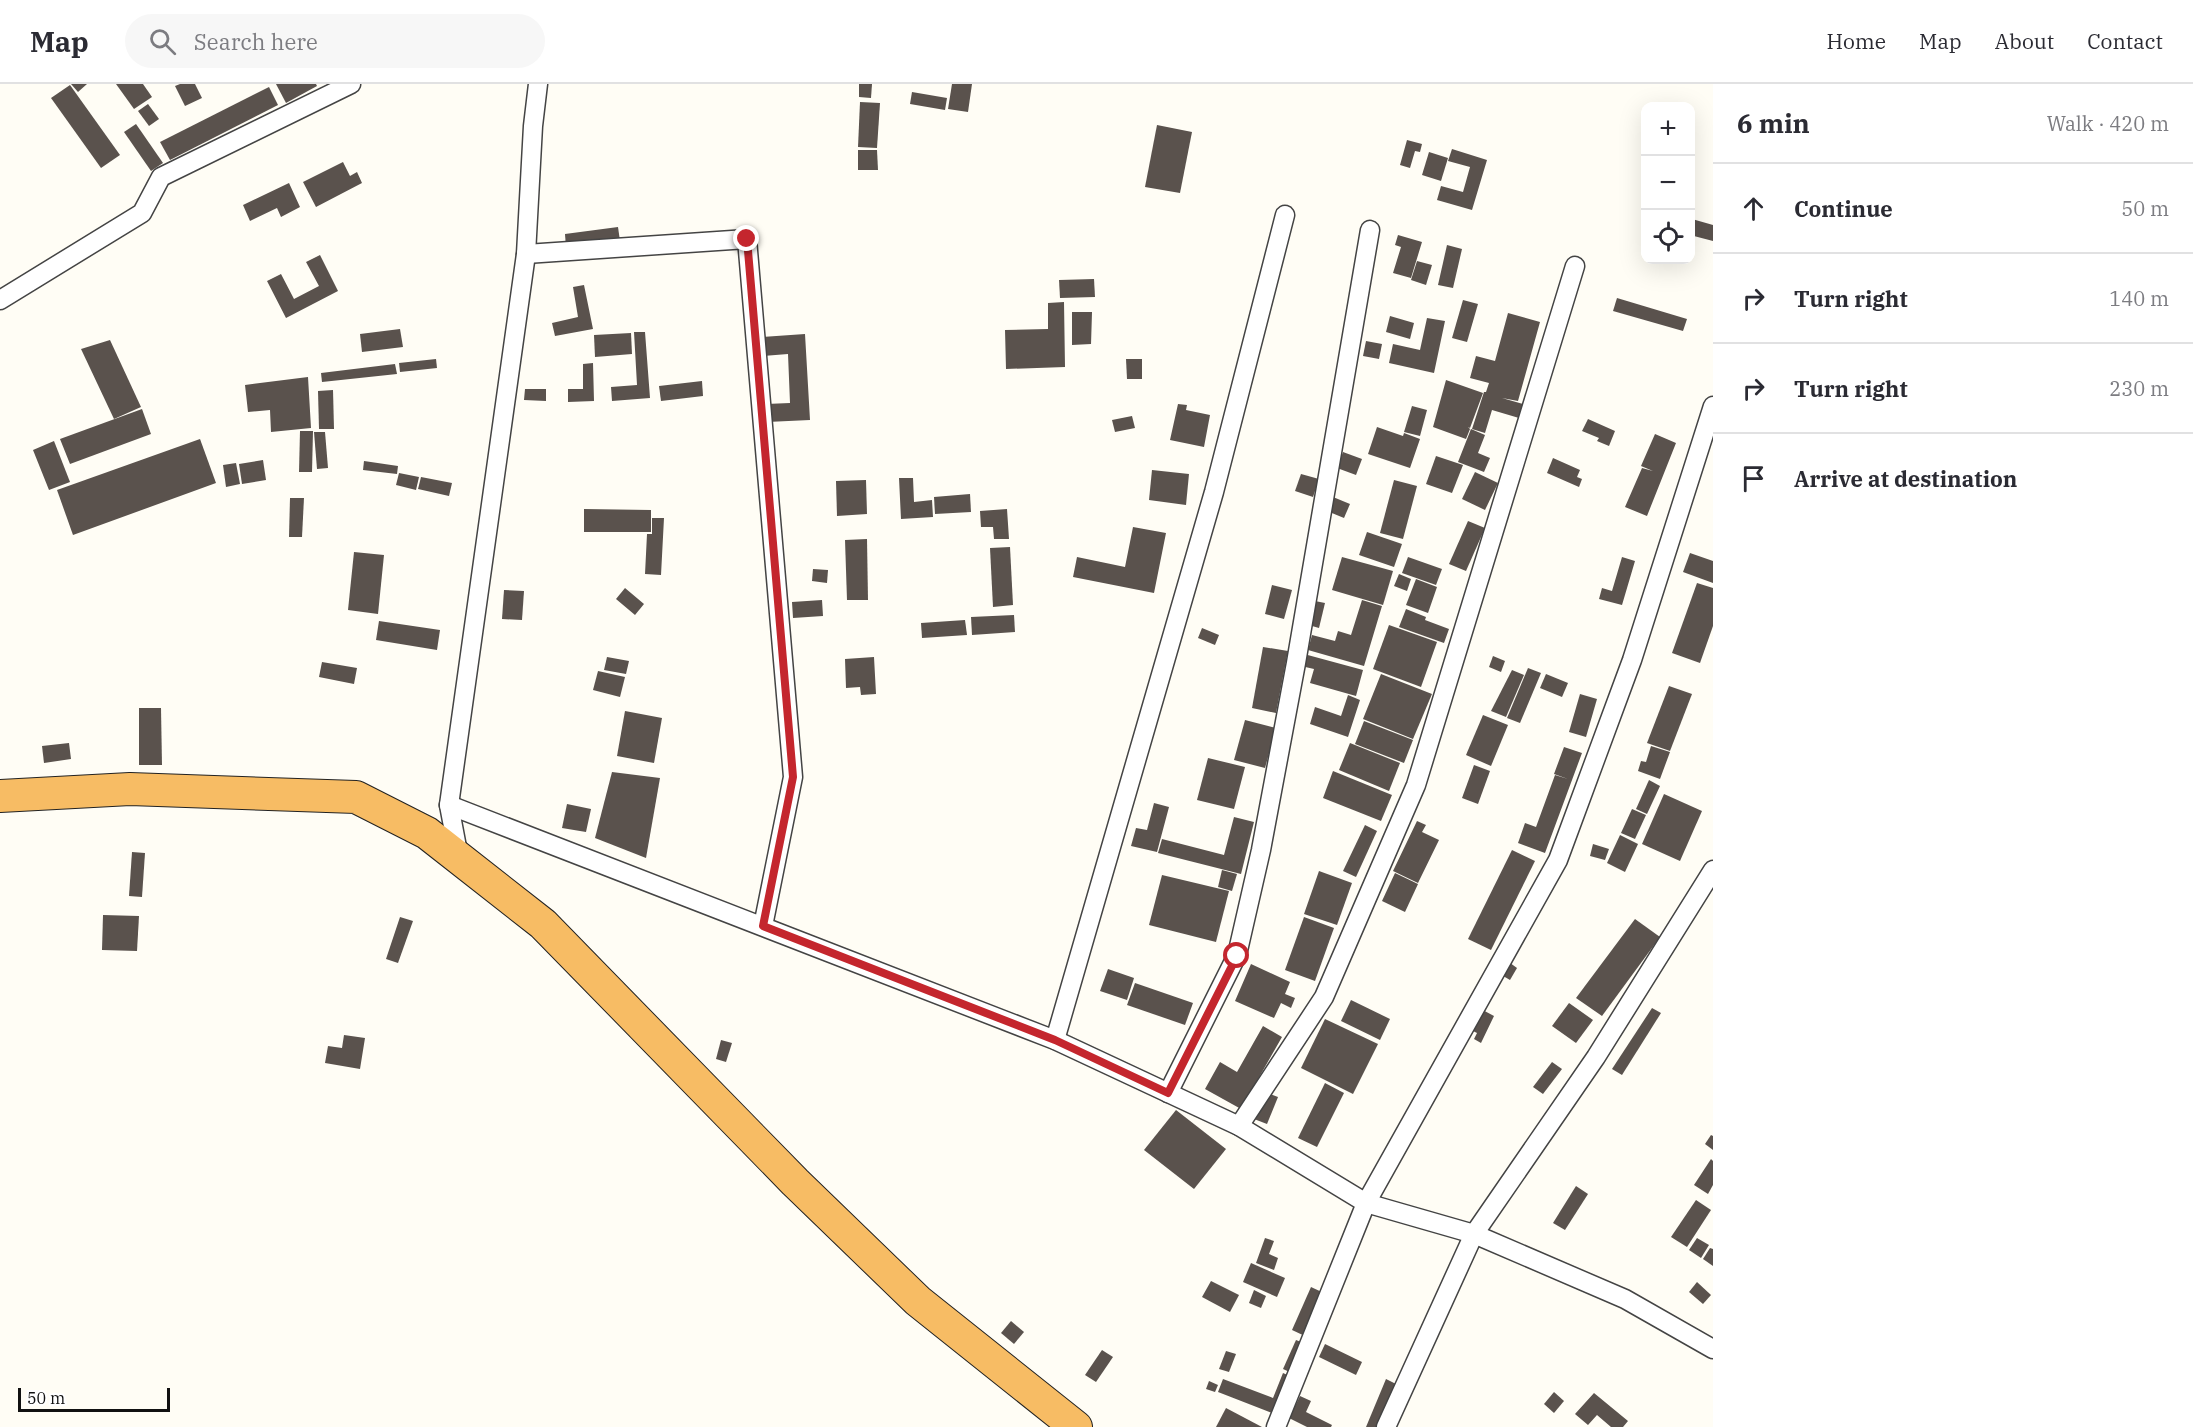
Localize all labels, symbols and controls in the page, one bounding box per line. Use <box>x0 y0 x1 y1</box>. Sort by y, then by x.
search box <box>125 14 545 68</box>
text: Map <box>30 23 89 60</box>
icon: search <box>146 25 179 58</box>
text: Search here <box>194 27 318 56</box>
text: Home <box>1826 27 1886 55</box>
text: Map <box>1919 27 1962 55</box>
text: About <box>1995 27 2054 55</box>
text: Contact <box>2087 27 2163 55</box>
map controls <box>1641 102 1695 264</box>
button: + <box>1641 102 1695 156</box>
text: 6 min <box>1737 106 1810 140</box>
text: Walk · 420 m <box>2047 110 2169 137</box>
button: − <box>1641 156 1695 210</box>
icon: ahead <box>1737 192 1770 225</box>
text: Continue <box>1794 194 1893 223</box>
text: 50 m <box>2121 195 2169 222</box>
button: locate <box>1641 210 1695 264</box>
route end <box>733 225 759 251</box>
icon: right <box>1737 282 1770 315</box>
text: Turn right <box>1794 284 1908 313</box>
text: 140 m <box>2109 285 2169 312</box>
icon: right <box>1737 372 1770 405</box>
text: Turn right <box>1794 374 1908 403</box>
text: 230 m <box>2109 375 2169 402</box>
icon: arrive <box>1737 462 1770 495</box>
text: Arrive at destination <box>1794 464 2017 493</box>
route start <box>1223 942 1249 968</box>
scale bar <box>18 1385 170 1412</box>
text: 50 m <box>27 1388 65 1408</box>

